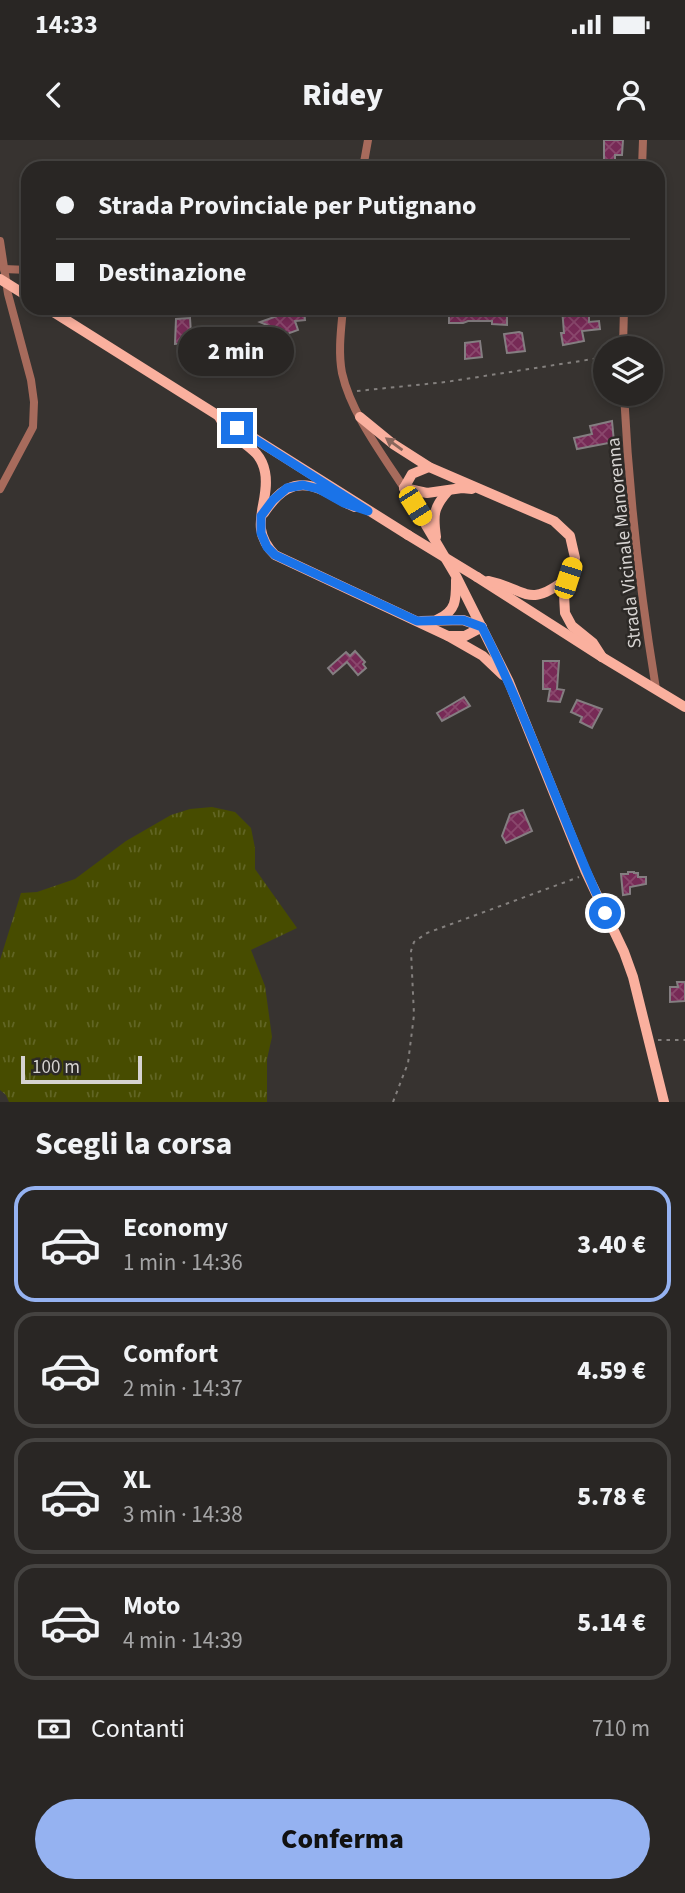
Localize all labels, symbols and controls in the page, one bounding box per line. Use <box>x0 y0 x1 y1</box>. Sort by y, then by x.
text: 14:33 <box>35 6 98 43</box>
text: Ridey <box>302 72 383 118</box>
icon: back <box>35 76 73 114</box>
icon: person <box>612 76 650 114</box>
text: Strada Provinciale per Putignano <box>98 187 476 224</box>
text: Destinazione <box>98 254 247 291</box>
callout: 2 min <box>179 327 295 376</box>
text: 2 min <box>208 335 264 368</box>
map controls <box>593 336 663 406</box>
button: layers <box>593 336 663 406</box>
route end <box>221 412 253 444</box>
street label: Strada Vicinale Manorenna <box>600 436 649 650</box>
one-way arrow <box>385 437 403 451</box>
car <box>395 483 436 529</box>
car <box>552 555 585 601</box>
route start <box>589 897 621 929</box>
scale bar <box>21 1053 142 1085</box>
text: 100 m <box>32 1054 80 1081</box>
text: Scegli la corsa <box>35 1121 232 1167</box>
text: Economy <box>123 1209 228 1246</box>
icon: car <box>39 1213 102 1276</box>
text: 3.40 € <box>577 1226 646 1263</box>
text: 1 min · 14:36 <box>123 1246 243 1279</box>
text: Comfort <box>123 1335 218 1372</box>
icon: car <box>39 1339 102 1402</box>
text: 4.59 € <box>577 1352 646 1389</box>
text: 2 min · 14:37 <box>123 1372 243 1405</box>
text: XL <box>123 1461 151 1498</box>
icon: car <box>39 1465 102 1528</box>
text: 5.78 € <box>577 1478 646 1515</box>
text: 3 min · 14:38 <box>123 1498 243 1531</box>
text: Moto <box>123 1587 180 1624</box>
icon: car <box>39 1591 102 1654</box>
text: 5.14 € <box>577 1604 646 1641</box>
text: 4 min · 14:39 <box>123 1624 243 1657</box>
icon: cash <box>35 1710 73 1748</box>
text: Contanti <box>91 1710 185 1747</box>
text: 710 m <box>592 1712 650 1745</box>
button: Conferma <box>35 1799 650 1879</box>

